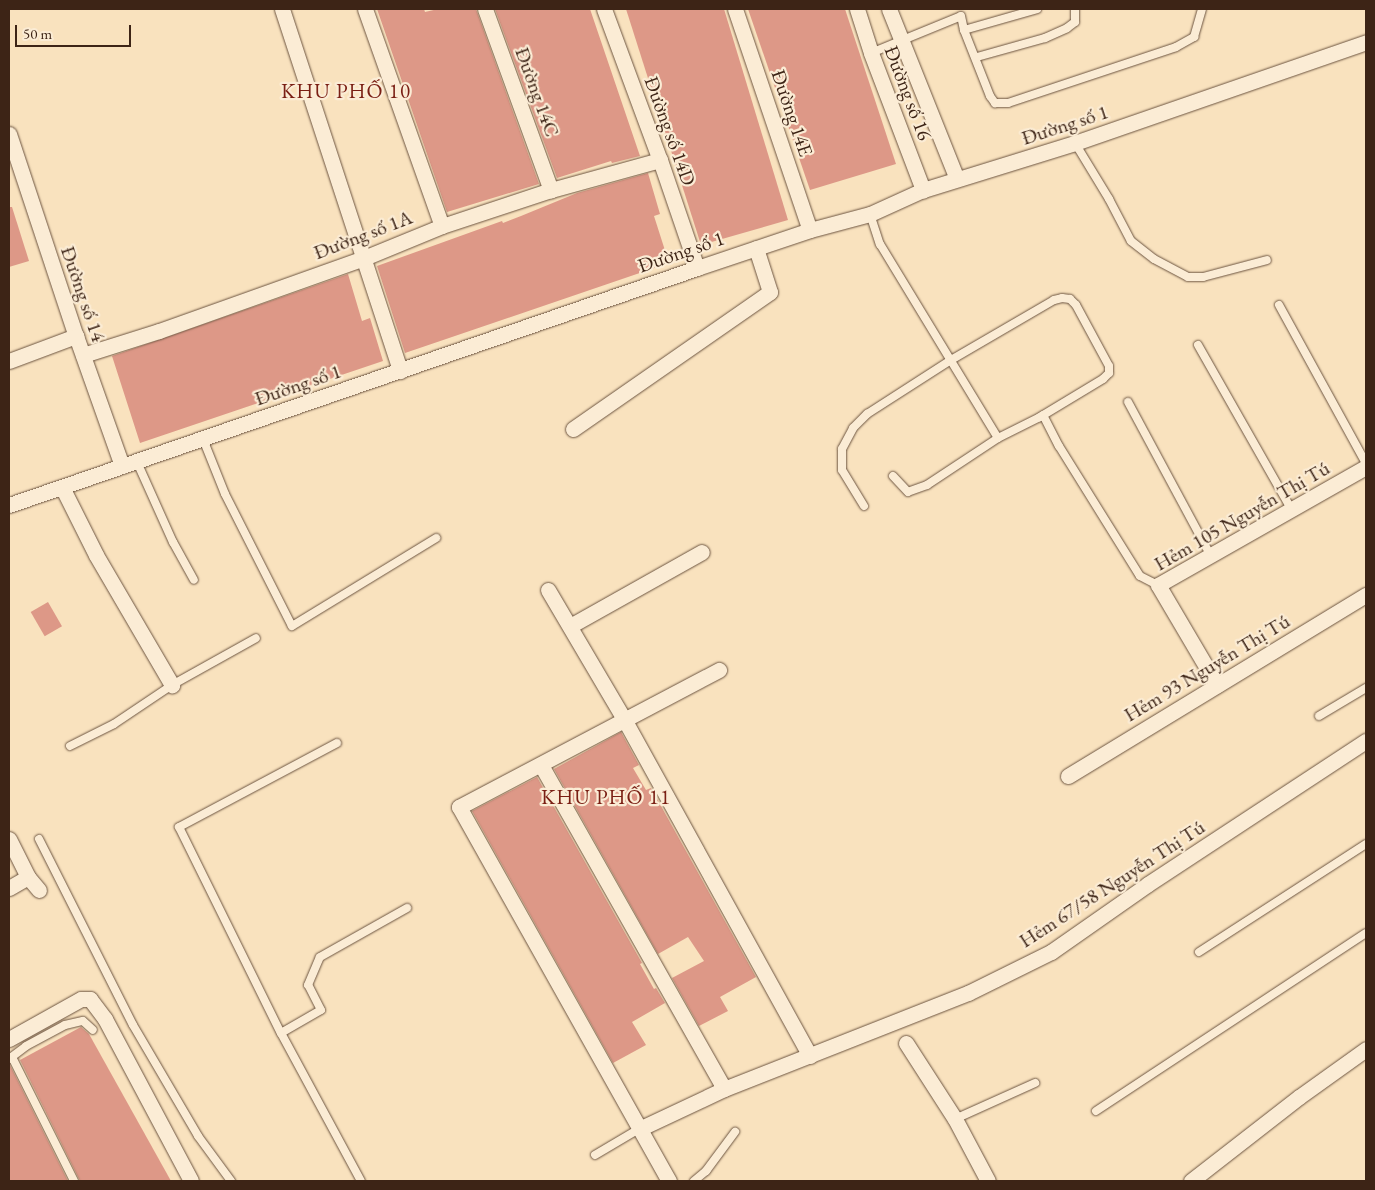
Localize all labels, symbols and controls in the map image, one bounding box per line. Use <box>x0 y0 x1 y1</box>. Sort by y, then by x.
scale bar <box>18 15 134 47</box>
text: 50 m <box>23 24 52 43</box>
street label: Đường số 16 <box>879 42 937 144</box>
street label: Đường 14C <box>510 44 564 140</box>
street label: Đường 14E <box>766 66 818 160</box>
street label: Đường số 14D <box>639 73 701 189</box>
district label: KHU PHỐ 10 <box>280 78 412 104</box>
street label: Đường số 1 <box>1019 100 1111 150</box>
street label: Đường số 1A <box>310 205 416 265</box>
street label: Đường số 1 <box>635 226 727 278</box>
street label: Đường số 14 <box>55 243 111 345</box>
street label: Đường số 1 <box>252 359 344 411</box>
street label: Hẻm 105 Nguyễn Thị Tú <box>1150 456 1334 576</box>
street label: Hẻm 93 Nguyễn Thị Tú <box>1120 609 1294 727</box>
district label: KHU PHỐ 11 <box>540 784 672 810</box>
street label: Hẻm 67/58 Nguyễn Thị Tú <box>1015 815 1209 953</box>

